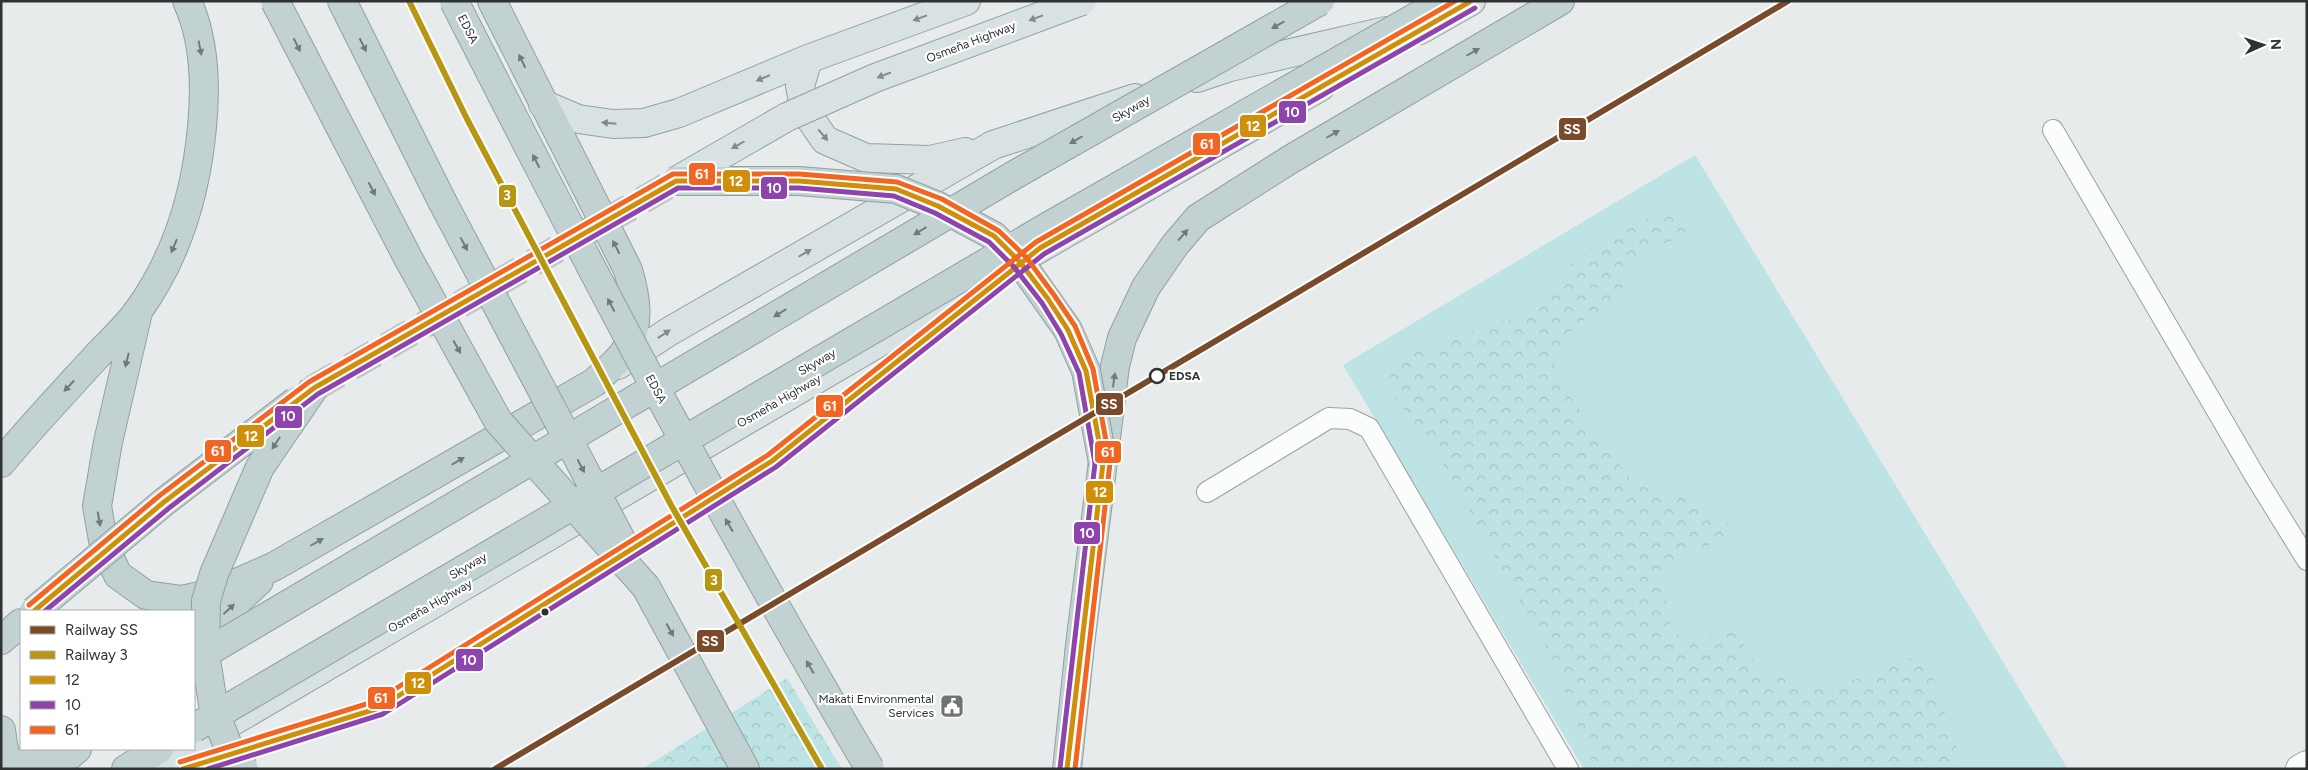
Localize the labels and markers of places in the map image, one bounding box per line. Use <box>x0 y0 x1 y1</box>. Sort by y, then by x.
marker: EDSA <box>1149 368 1165 384</box>
place label: EDSA <box>1169 369 1201 383</box>
unlabelled marker <box>540 607 550 617</box>
place label: Makati Environmental Services <box>818 692 934 720</box>
public building icon: Makati Environmental Services <box>939 693 965 719</box>

